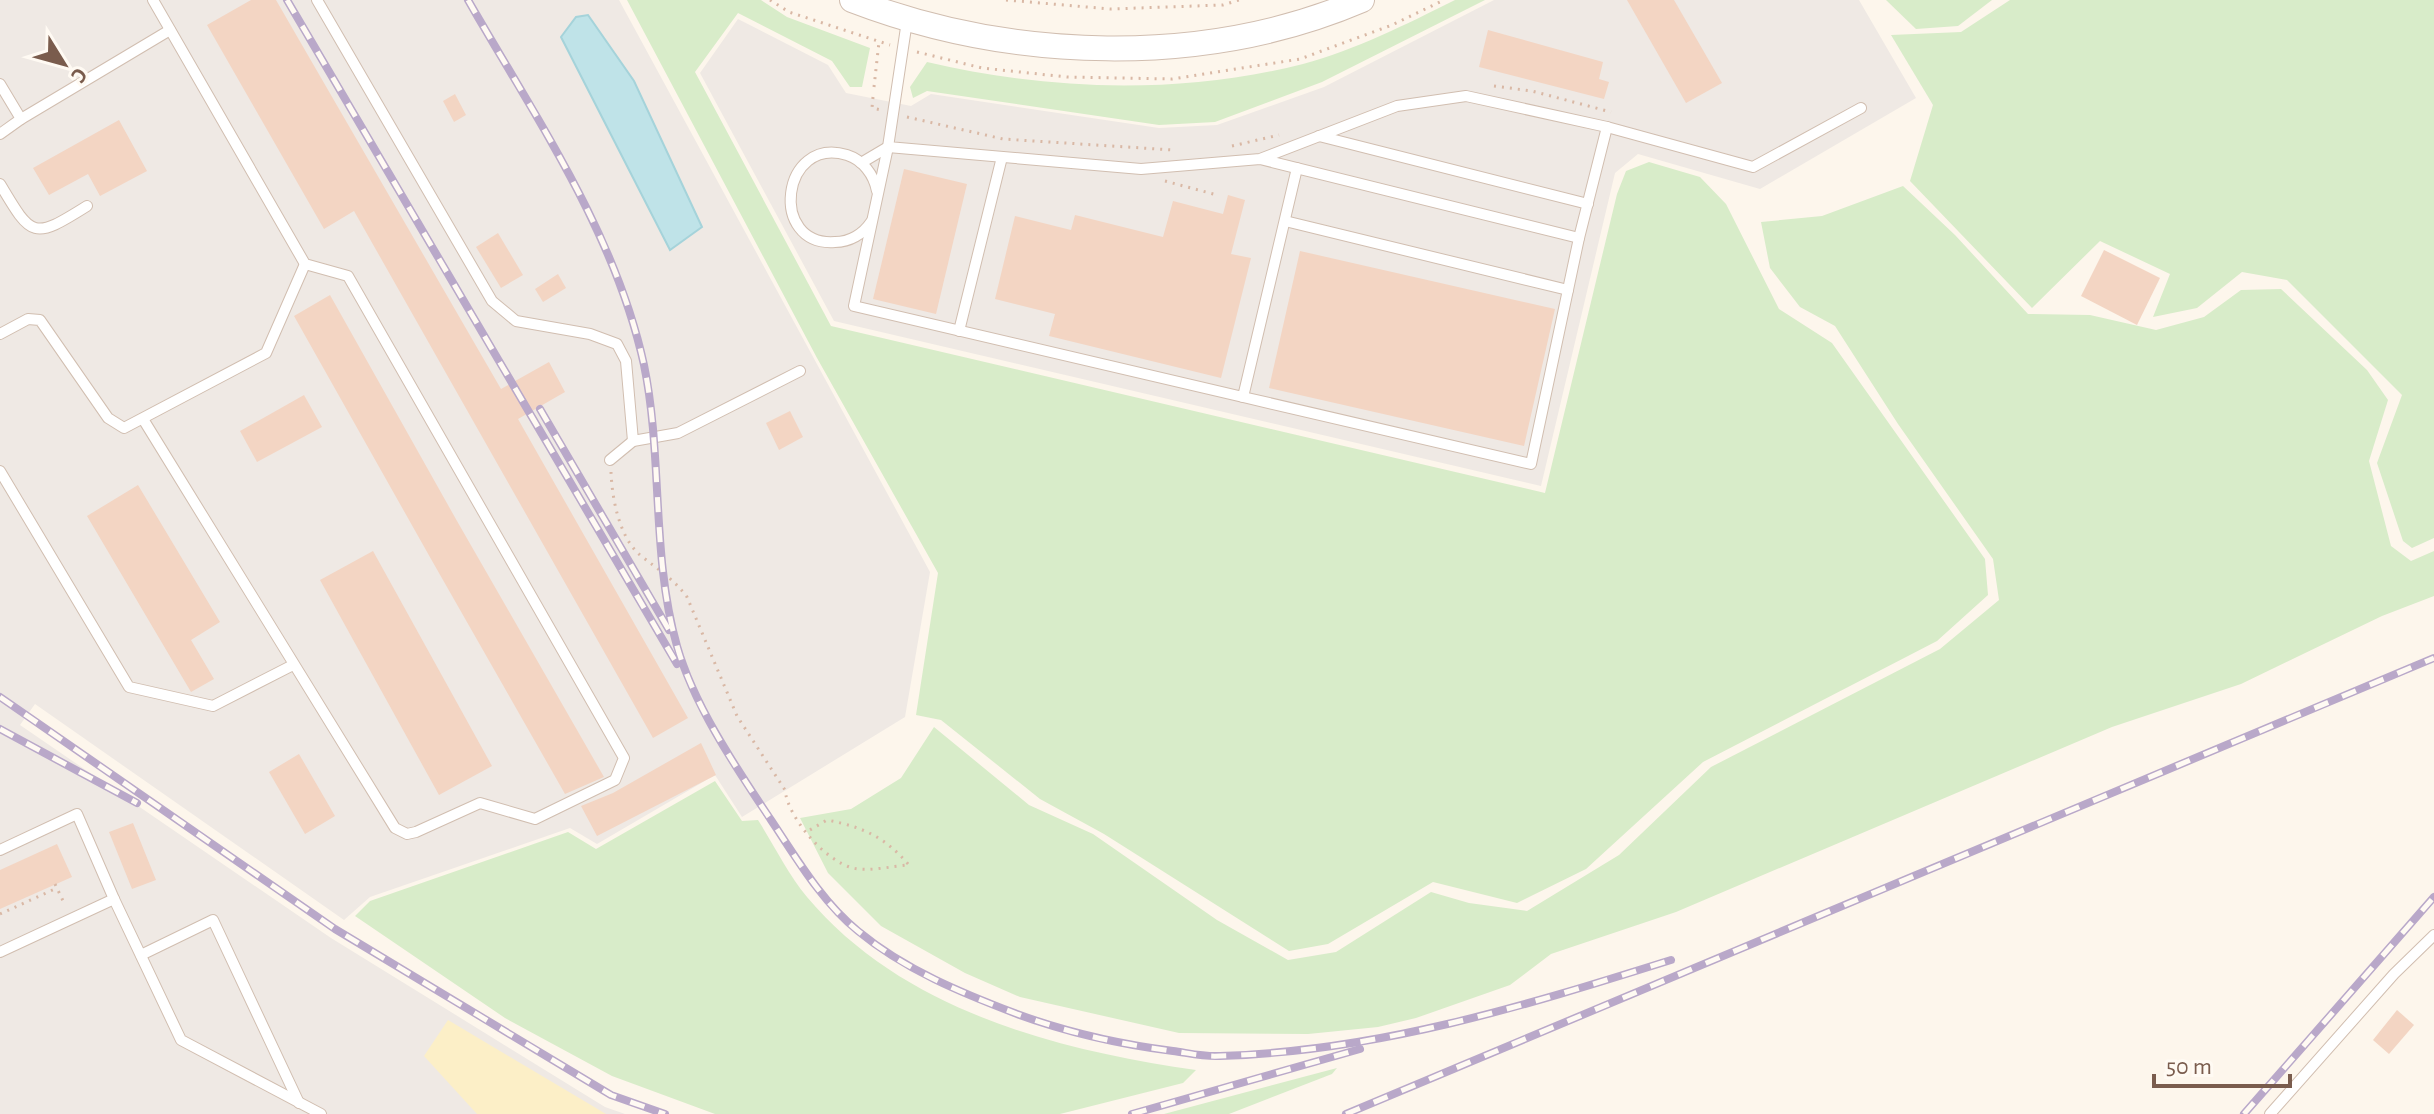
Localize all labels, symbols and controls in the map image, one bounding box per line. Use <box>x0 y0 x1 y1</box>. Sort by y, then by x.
north arrow <box>24 24 104 104</box>
text: С <box>67 64 92 87</box>
scale bar <box>2154 1038 2290 1088</box>
text: 50 m <box>2166 1055 2212 1079</box>

